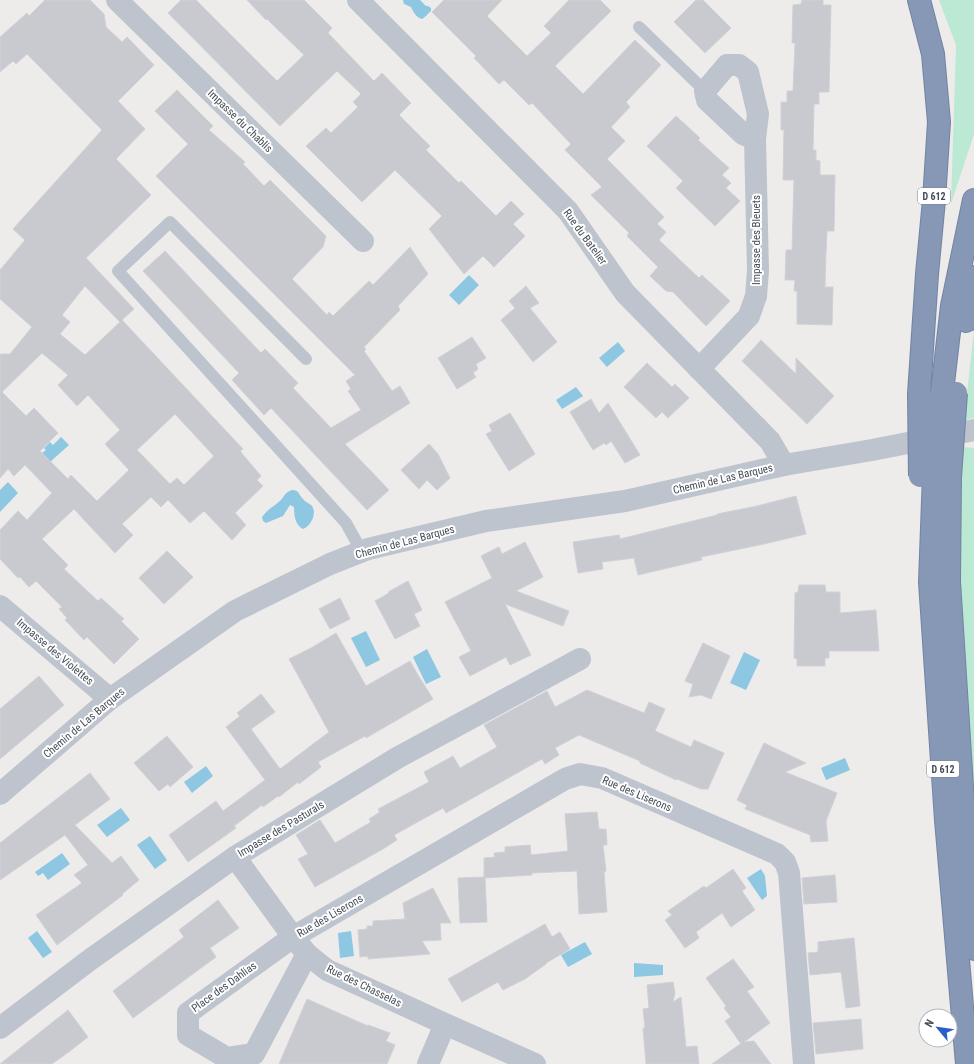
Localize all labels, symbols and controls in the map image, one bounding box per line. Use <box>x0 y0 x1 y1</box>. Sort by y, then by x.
street label: Impasse du Chablis <box>205 87 275 155</box>
road number: D 612 <box>918 188 950 204</box>
street label: Impasse des Bleuets <box>750 195 763 285</box>
street label: Rue du Batelier <box>561 207 610 268</box>
street label: Chemin de Las Barques <box>672 461 774 497</box>
street label: Chemin de Las Barques <box>354 523 456 561</box>
street label: Impasse des Violettes <box>14 616 96 688</box>
street label: Chemin de Las Barques <box>41 685 127 761</box>
road number: D 612 <box>927 761 959 777</box>
street label: Rue des Liserons <box>600 774 674 814</box>
street label: Impasse des Pasturals <box>235 798 327 860</box>
street label: Rue des Liserons <box>295 892 365 940</box>
street label: Place des Dahlias <box>189 959 259 1015</box>
street label: Rue des Chasselas <box>324 962 404 1010</box>
north arrow <box>918 1008 958 1048</box>
text: N <box>922 1017 937 1029</box>

